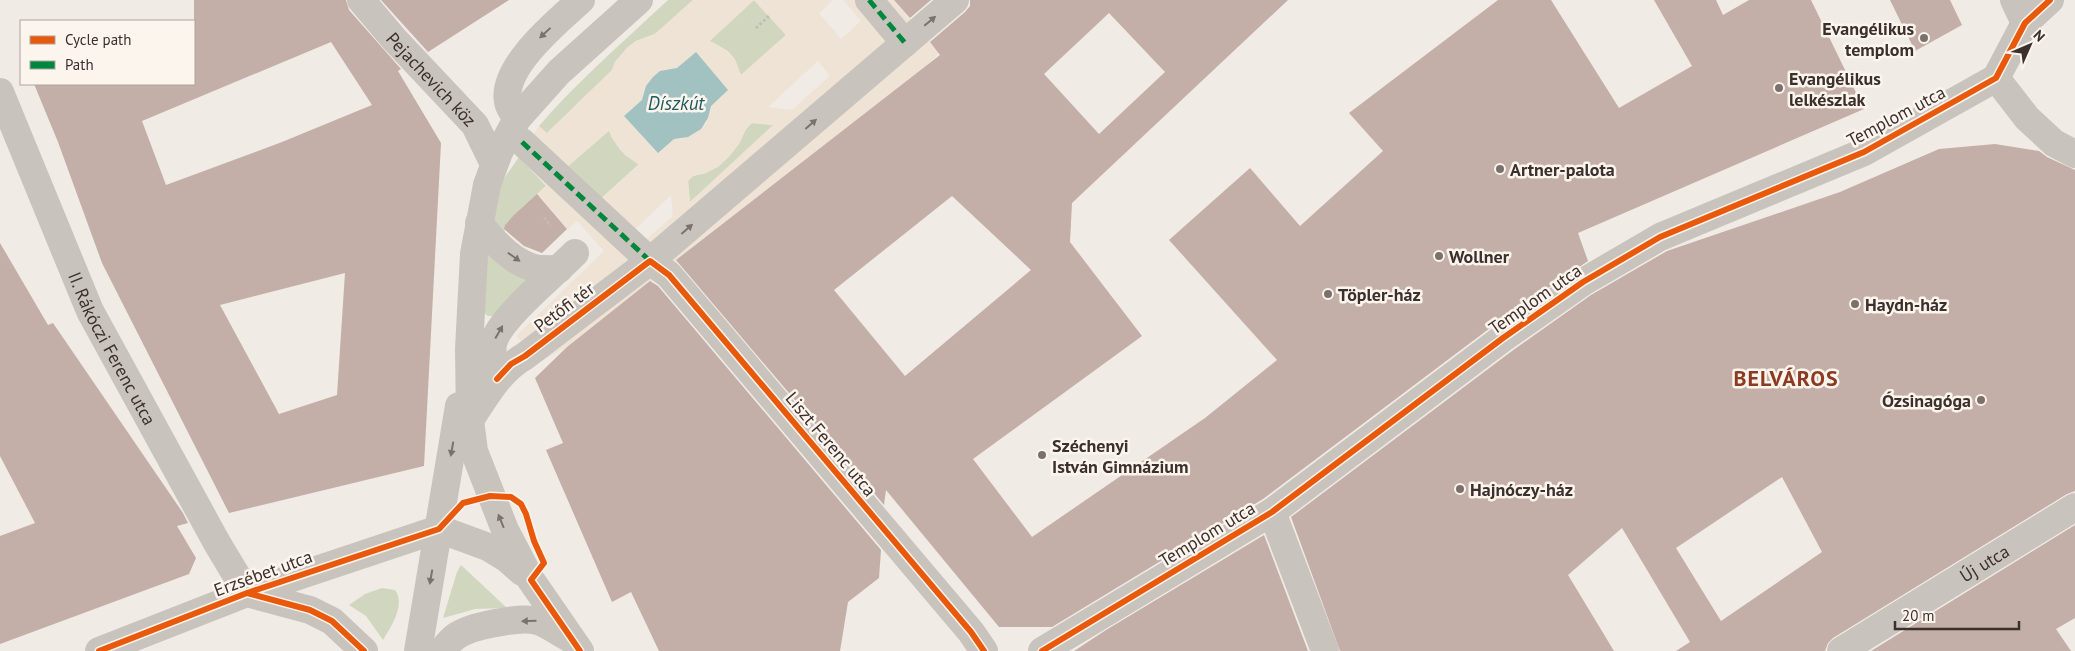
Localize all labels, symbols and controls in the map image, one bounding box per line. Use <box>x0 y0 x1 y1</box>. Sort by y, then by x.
one-way arrow <box>923 16 936 27</box>
place label: Evangélikus templom <box>1822 17 1914 61</box>
legend <box>20 20 195 85</box>
north arrow <box>2005 20 2055 70</box>
text: N <box>2030 26 2049 45</box>
street label: Pejachevich köz <box>382 27 482 131</box>
one-way arrow <box>540 27 552 39</box>
text: Cycle path <box>65 30 131 49</box>
marker: Evangélikus templom <box>1918 32 1930 44</box>
text: Path <box>65 55 94 74</box>
place label: Evangélikus lelkészlak <box>1789 67 1881 111</box>
street label: Templom utca <box>1843 80 1949 152</box>
marker: Evangélikus lelkészlak <box>1773 82 1785 94</box>
water label: Díszkút <box>648 91 705 115</box>
one-way arrow <box>804 118 817 129</box>
place label: Artner-palota <box>1510 158 1615 181</box>
marker: Artner-palota <box>1494 163 1506 175</box>
one-way arrow <box>681 223 693 235</box>
place label: Wollner <box>1449 245 1510 268</box>
marker: Wollner <box>1433 250 1445 262</box>
one-way arrow <box>507 252 521 262</box>
street label: Templom utca <box>1484 259 1586 339</box>
street label: II. Rákóczi Ferenc utca <box>64 268 162 429</box>
street label: Petőfi tér <box>529 277 599 337</box>
place label: Töpler-ház <box>1338 283 1421 306</box>
marker: Töpler-ház <box>1322 288 1334 300</box>
place label: Haydn-ház <box>1865 293 1947 316</box>
marker: Haydn-ház <box>1849 298 1861 310</box>
one-way arrow <box>495 326 504 339</box>
district label: BELVÁROS <box>1733 364 1839 392</box>
street label: Liszt Ferenc utca <box>781 387 881 501</box>
place label: Ózsinagóga <box>1882 389 1971 412</box>
marker: Ózsinagóga <box>1975 394 1987 406</box>
place label: Széchenyi István Gimnázium <box>1052 434 1189 478</box>
one-way arrow <box>447 442 455 458</box>
marker: Széchenyi István Gimnázium <box>1036 449 1048 461</box>
place label: Hajnóczy-ház <box>1470 478 1573 501</box>
marker: Hajnóczy-ház <box>1454 483 1466 495</box>
street label: Templom utca <box>1155 496 1259 572</box>
one-way arrow <box>496 514 504 528</box>
street label: Új utca <box>1955 539 2013 587</box>
street label: Erzsébet utca <box>211 545 315 601</box>
one-way arrow <box>426 570 434 586</box>
scale bar <box>1895 598 2019 630</box>
text: 20 m <box>1902 606 1935 625</box>
one-way arrow <box>520 617 536 625</box>

